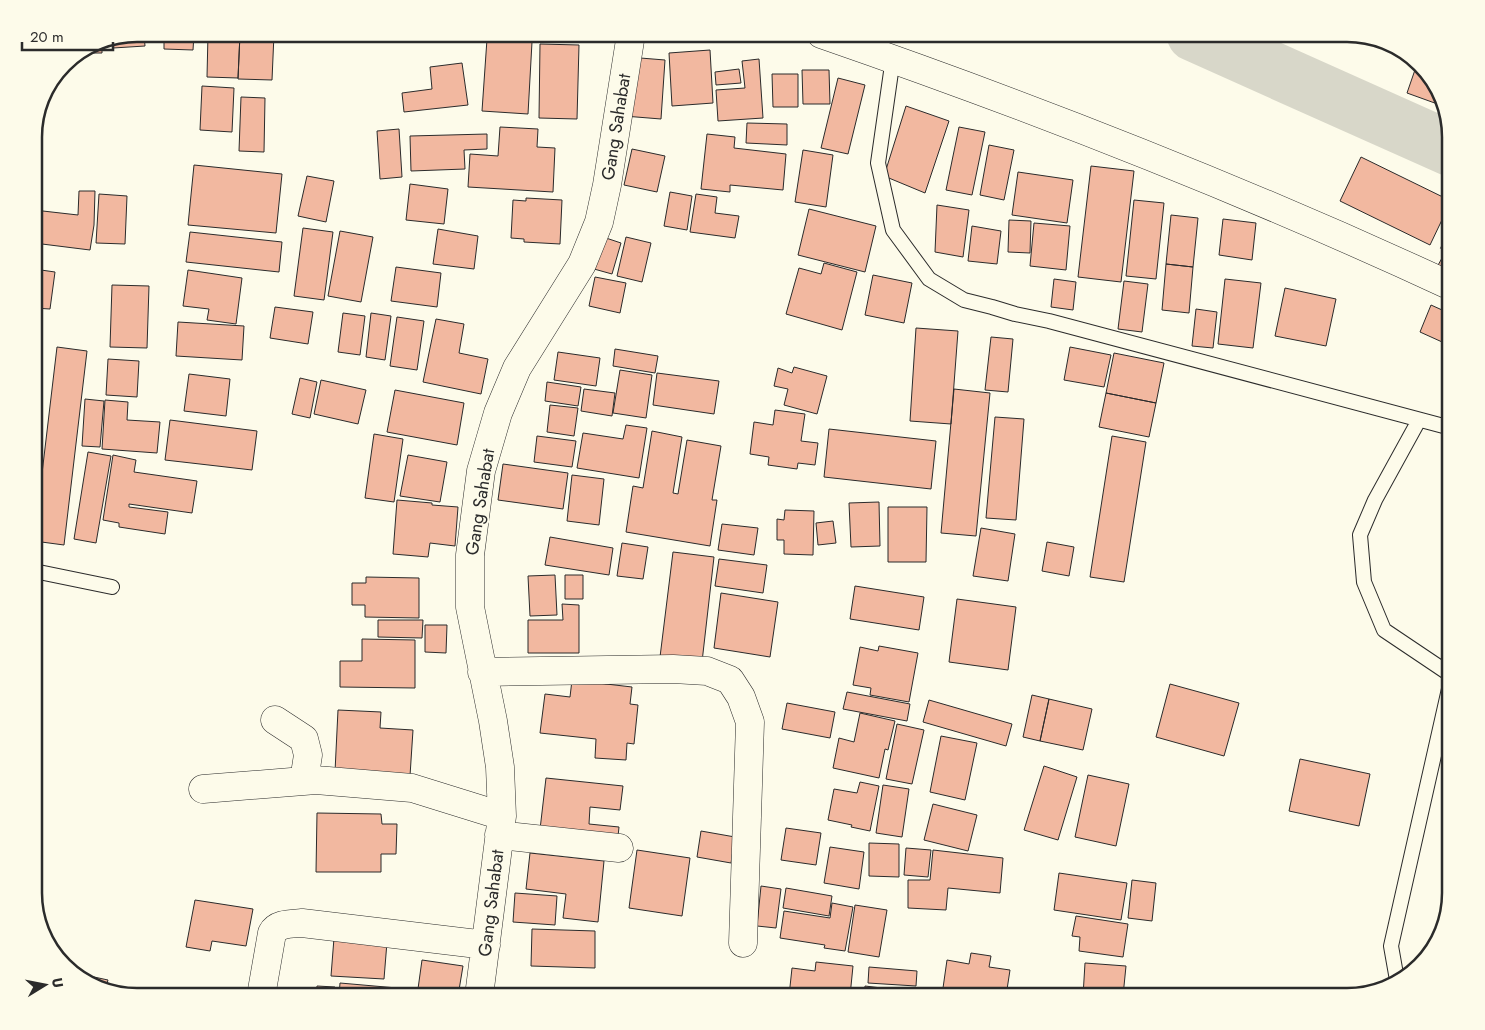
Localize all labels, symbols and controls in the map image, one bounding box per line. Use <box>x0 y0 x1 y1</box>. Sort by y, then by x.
scale bar <box>22 20 114 52</box>
text: 20 m <box>30 26 64 48</box>
street label: Gang Sahabat <box>595 71 637 182</box>
street label: Gang Sahabat <box>459 446 501 557</box>
street label: Gang Sahabat <box>472 847 511 958</box>
north arrow <box>20 960 70 1010</box>
text: U <box>47 976 69 989</box>

